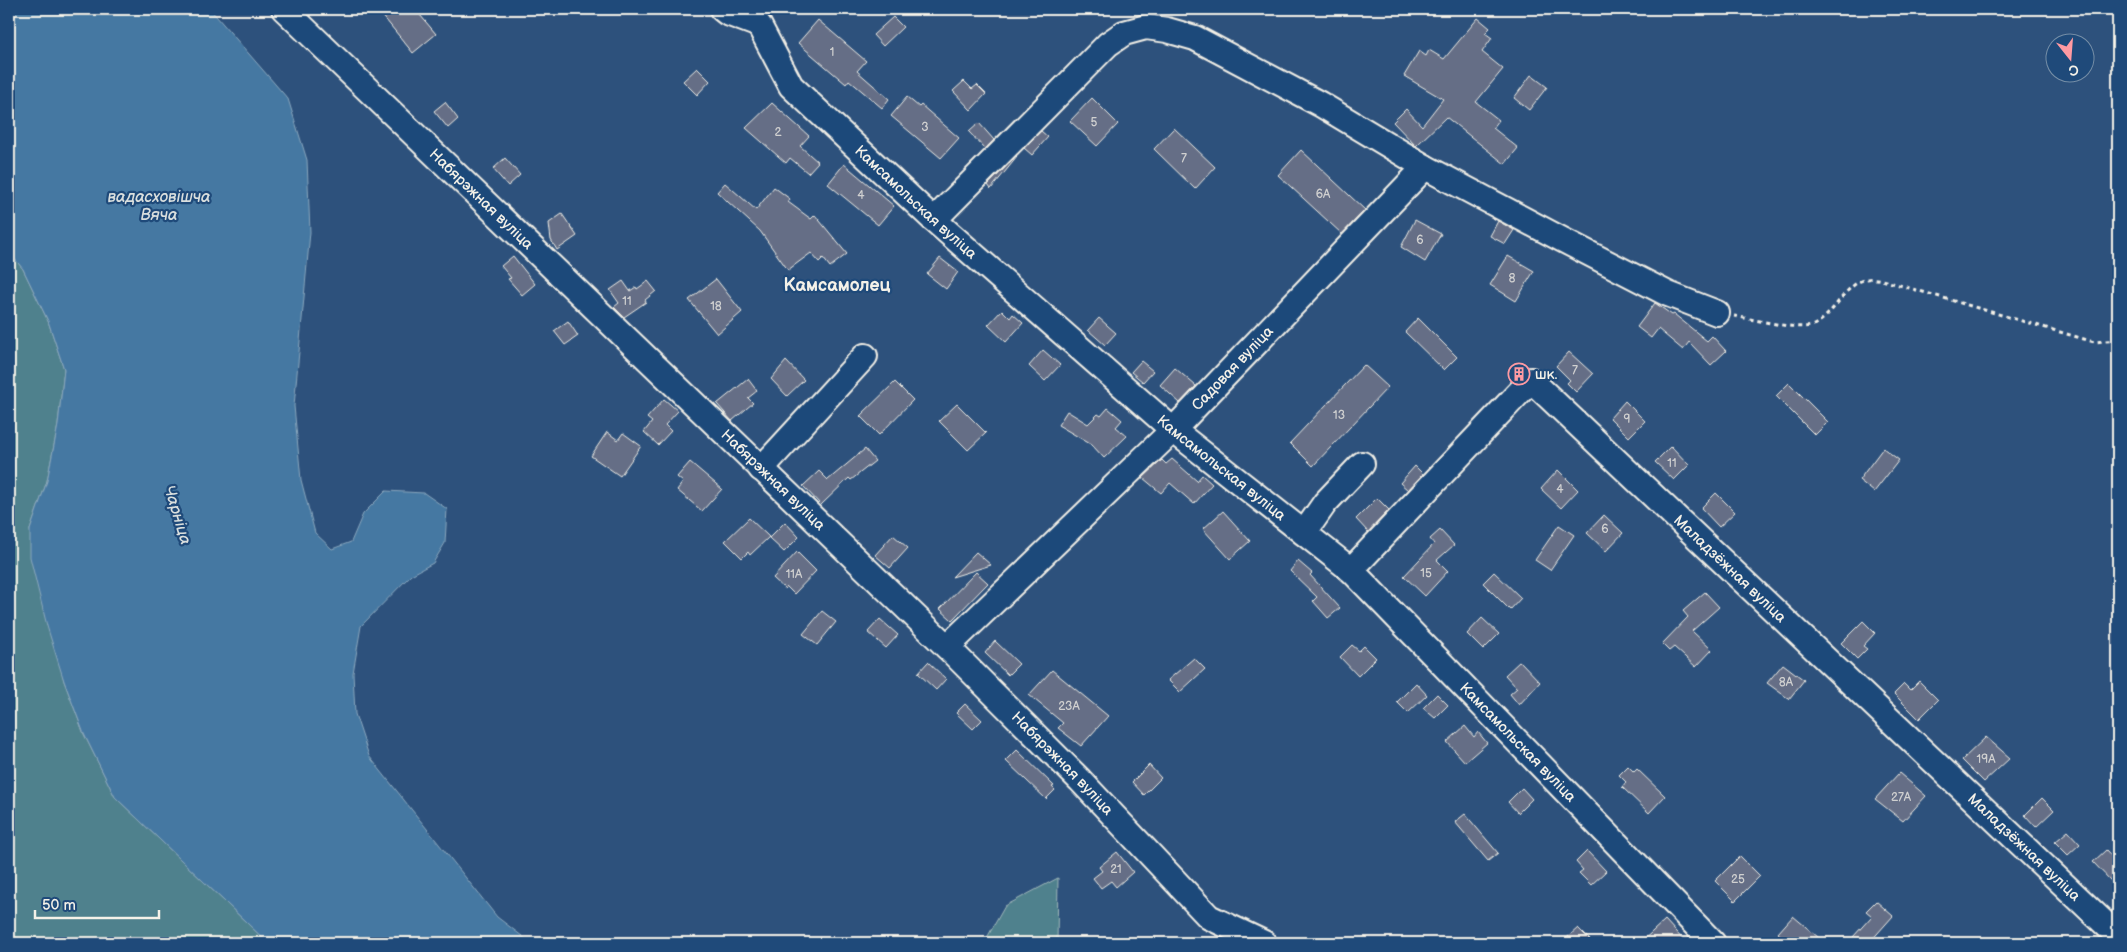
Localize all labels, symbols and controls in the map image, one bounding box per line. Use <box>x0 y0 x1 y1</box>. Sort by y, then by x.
north arrow <box>2044 32 2094 82</box>
house number: 1 <box>830 45 834 60</box>
text: С <box>2066 60 2081 80</box>
house number: 5 <box>1091 115 1098 130</box>
house number: 3 <box>921 120 929 135</box>
house number: 2 <box>774 125 782 140</box>
street label: Камсамольская вуліца <box>851 141 981 263</box>
street label: Набярэжная вуліца <box>425 144 538 254</box>
house number: 7 <box>1181 151 1187 166</box>
house number: 6А <box>1316 187 1331 202</box>
water label: вадасховішча Вяча <box>108 188 210 225</box>
house number: 4 <box>857 188 865 203</box>
house number: 6 <box>1416 233 1424 248</box>
house number: 8 <box>1509 271 1516 286</box>
district label: Камсамолец <box>784 275 891 296</box>
house number: 11 <box>622 294 632 309</box>
house number: 18 <box>710 299 722 314</box>
street label: Садовая вуліца <box>1187 322 1277 414</box>
building icon: шк. <box>1507 362 1531 386</box>
house number: 7 <box>1572 363 1578 378</box>
place label: шк. <box>1535 365 1558 384</box>
house number: 13 <box>1333 408 1345 423</box>
street label: Камсамольская вуліца <box>1153 411 1290 525</box>
house number: 9 <box>1624 412 1631 427</box>
street label: Набярэжная вуліца <box>717 425 829 534</box>
house number: 11 <box>1667 456 1677 471</box>
house number: 4 <box>1556 482 1564 497</box>
water label: Чарніца <box>159 483 195 547</box>
street label: Маладзёжная вуліца <box>1670 511 1791 627</box>
house number: 6 <box>1601 522 1609 537</box>
house number: 15 <box>1420 566 1432 581</box>
house number: 11А <box>786 567 803 582</box>
house number: 8А <box>1779 675 1794 690</box>
street label: Камсамольская вуліца <box>1456 678 1581 806</box>
house number: 23А <box>1058 699 1080 714</box>
street label: Набярэжная вуліца <box>1008 708 1118 819</box>
house number: 19А <box>1977 752 1996 767</box>
street label: Маладзёжная вуліца <box>1964 789 2085 905</box>
house number: 27А <box>1891 790 1912 805</box>
house number: 21 <box>1110 862 1122 877</box>
house number: 25 <box>1731 872 1745 887</box>
scale bar <box>35 887 159 919</box>
text: 50 m <box>42 896 76 915</box>

